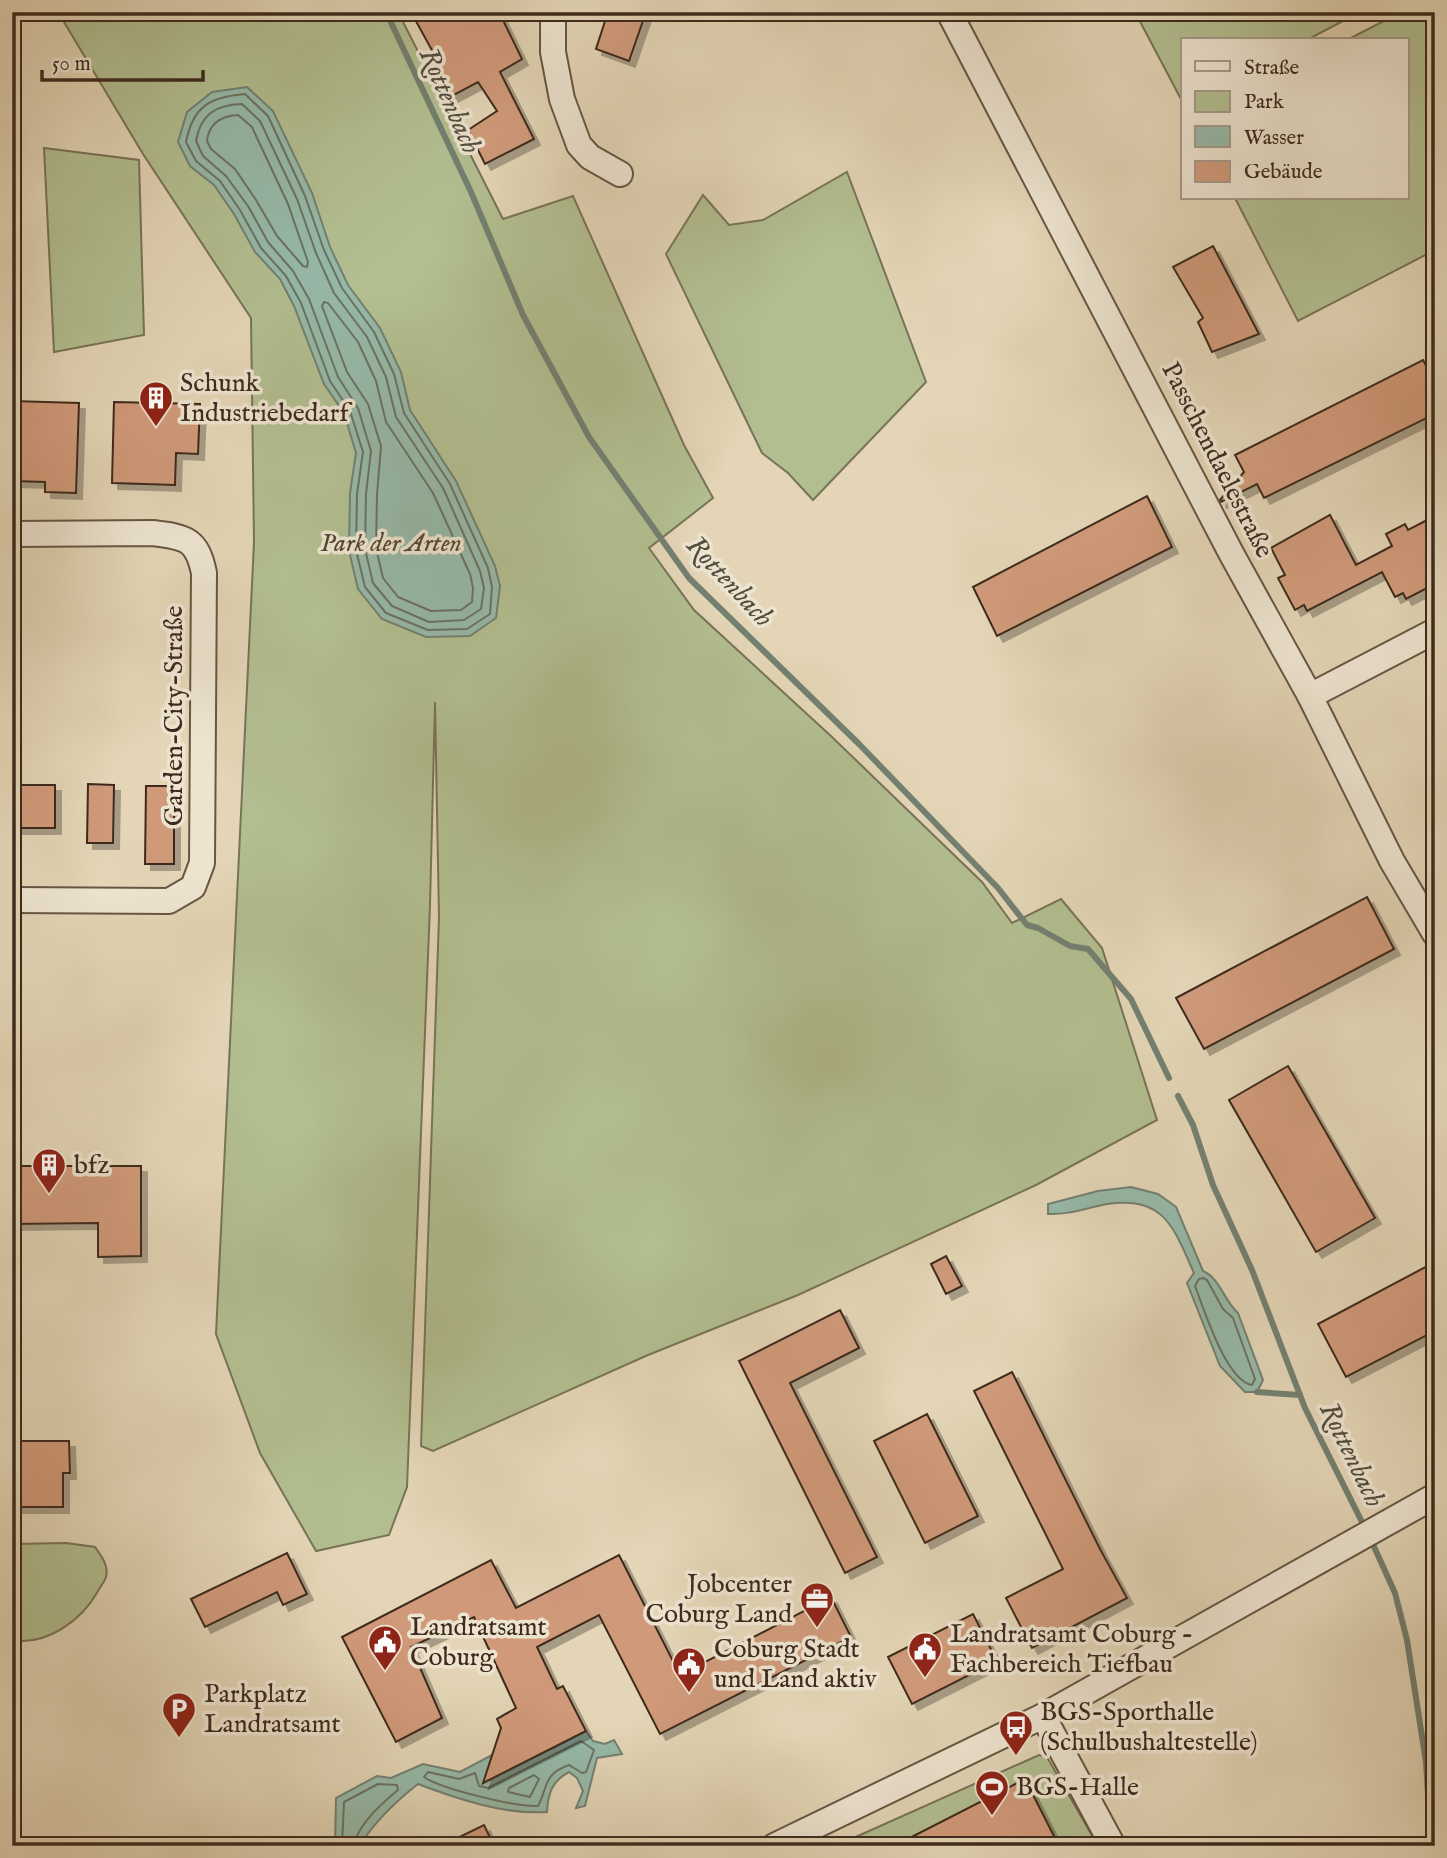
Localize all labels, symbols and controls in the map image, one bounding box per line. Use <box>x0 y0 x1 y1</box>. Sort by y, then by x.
scale bar <box>42 38 203 82</box>
legend <box>1181 38 1408 200</box>
water label: Rottenbach <box>410 43 488 160</box>
text: 50 m <box>52 51 91 78</box>
text: Straße <box>1244 55 1300 82</box>
text: Park <box>1244 89 1285 116</box>
text: Wasser <box>1244 125 1304 152</box>
text: Gebäude <box>1244 159 1323 186</box>
street label: Passchendaelestraße <box>1153 357 1281 563</box>
place label: Schunk Industriebedarf <box>180 367 353 430</box>
building icon: Schunk Industriebedarf <box>137 379 175 428</box>
park label: Park der Arten <box>320 527 462 560</box>
water label: Rottenbach <box>678 529 780 635</box>
street label: Garden-City-Straße <box>158 606 191 826</box>
building icon: bfz <box>30 1146 68 1195</box>
place label: bfz <box>74 1149 109 1182</box>
water label: Rottenbach <box>1311 1397 1391 1513</box>
place label: Jobcenter Coburg Land <box>645 1568 792 1631</box>
office icon: Jobcenter Coburg Land <box>798 1580 836 1629</box>
place label: Landratsamt Coburg <box>410 1611 546 1674</box>
place label: Landratsamt Coburg - Fachbereich Tiefbau <box>950 1618 1193 1681</box>
public building icon: Landratsamt Coburg <box>366 1623 404 1672</box>
public building icon: Landratsamt Coburg - Fachbereich Tiefbau <box>906 1630 944 1679</box>
place label: Coburg Stadt und Land aktiv <box>714 1633 877 1696</box>
public building icon: Coburg Stadt und Land aktiv <box>670 1645 708 1694</box>
place label: Parkplatz Landratsamt <box>204 1678 340 1741</box>
parking icon: Parkplatz Landratsamt <box>160 1690 198 1739</box>
place label: BGS-Sporthalle (Schulbushaltestelle) <box>1040 1696 1258 1759</box>
bus stop icon: BGS-Sporthalle (Schulbushaltestelle) <box>997 1708 1035 1757</box>
sports icon: BGS-Halle <box>973 1768 1011 1817</box>
place label: BGS-Halle <box>1016 1771 1139 1804</box>

